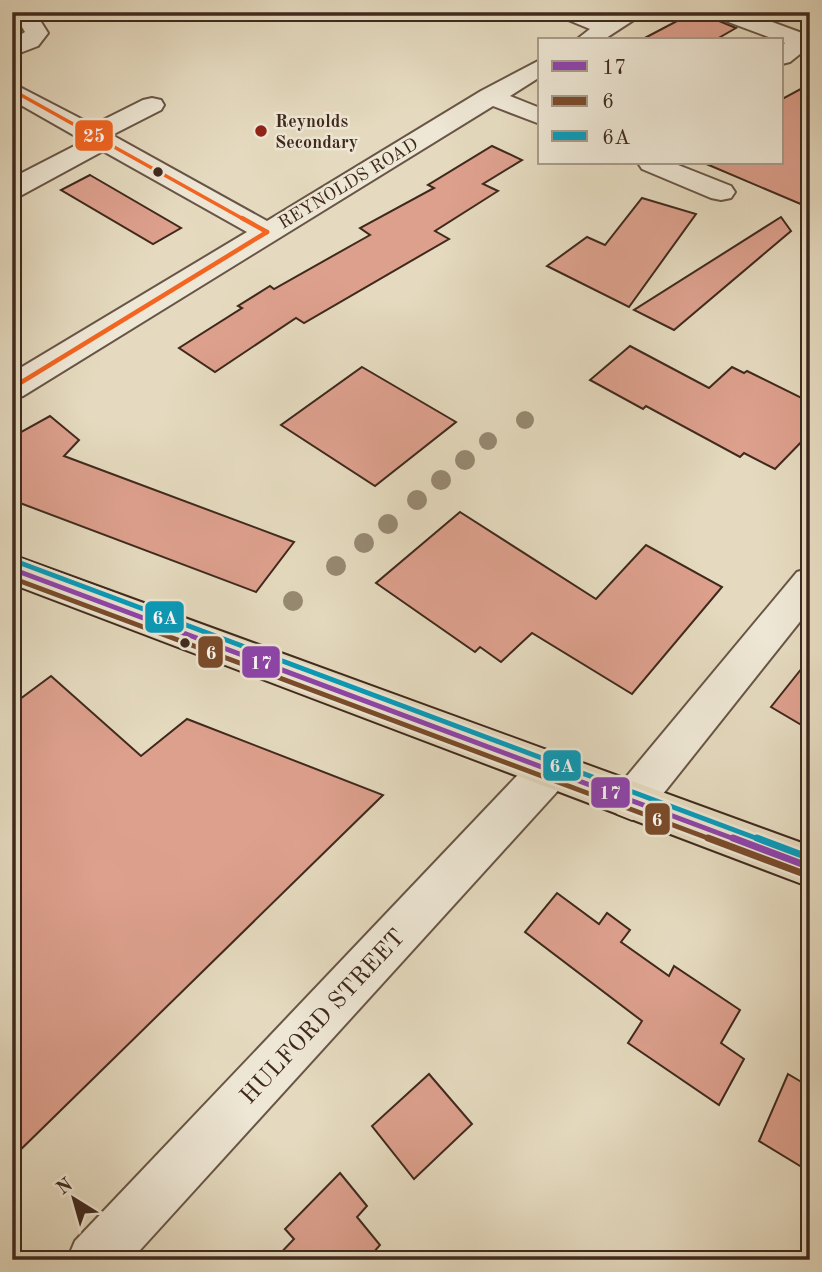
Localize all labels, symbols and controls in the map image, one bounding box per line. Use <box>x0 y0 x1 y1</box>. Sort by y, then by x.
legend <box>538 38 784 164</box>
text: 17 <box>602 58 626 79</box>
text: 6 <box>602 92 614 113</box>
place label: Reynolds Secondary <box>275 113 358 152</box>
line badge: 25 <box>74 119 114 152</box>
marker: Reynolds Secondary <box>253 123 269 139</box>
text: 25 <box>83 128 105 147</box>
text: 6A <box>602 128 630 149</box>
street label: REYNOLDS ROAD <box>276 135 421 233</box>
unlabelled marker <box>151 165 165 179</box>
line badge: 6A <box>144 600 185 634</box>
text: 6A <box>152 610 178 629</box>
line badge: 6 <box>197 635 224 669</box>
unlabelled marker <box>178 636 192 650</box>
text: 6 <box>205 645 217 664</box>
line badge: 17 <box>241 645 281 679</box>
text: 17 <box>250 655 272 674</box>
line badge: 6A <box>542 749 582 782</box>
text: 6A <box>549 758 575 777</box>
line badge: 17 <box>590 776 631 809</box>
text: 17 <box>599 785 621 804</box>
line badge: 6 <box>644 802 671 836</box>
text: 6 <box>651 812 663 831</box>
street label: HULFORD STREET <box>237 926 410 1109</box>
north arrow <box>38 1164 108 1234</box>
text: N <box>54 1175 77 1199</box>

